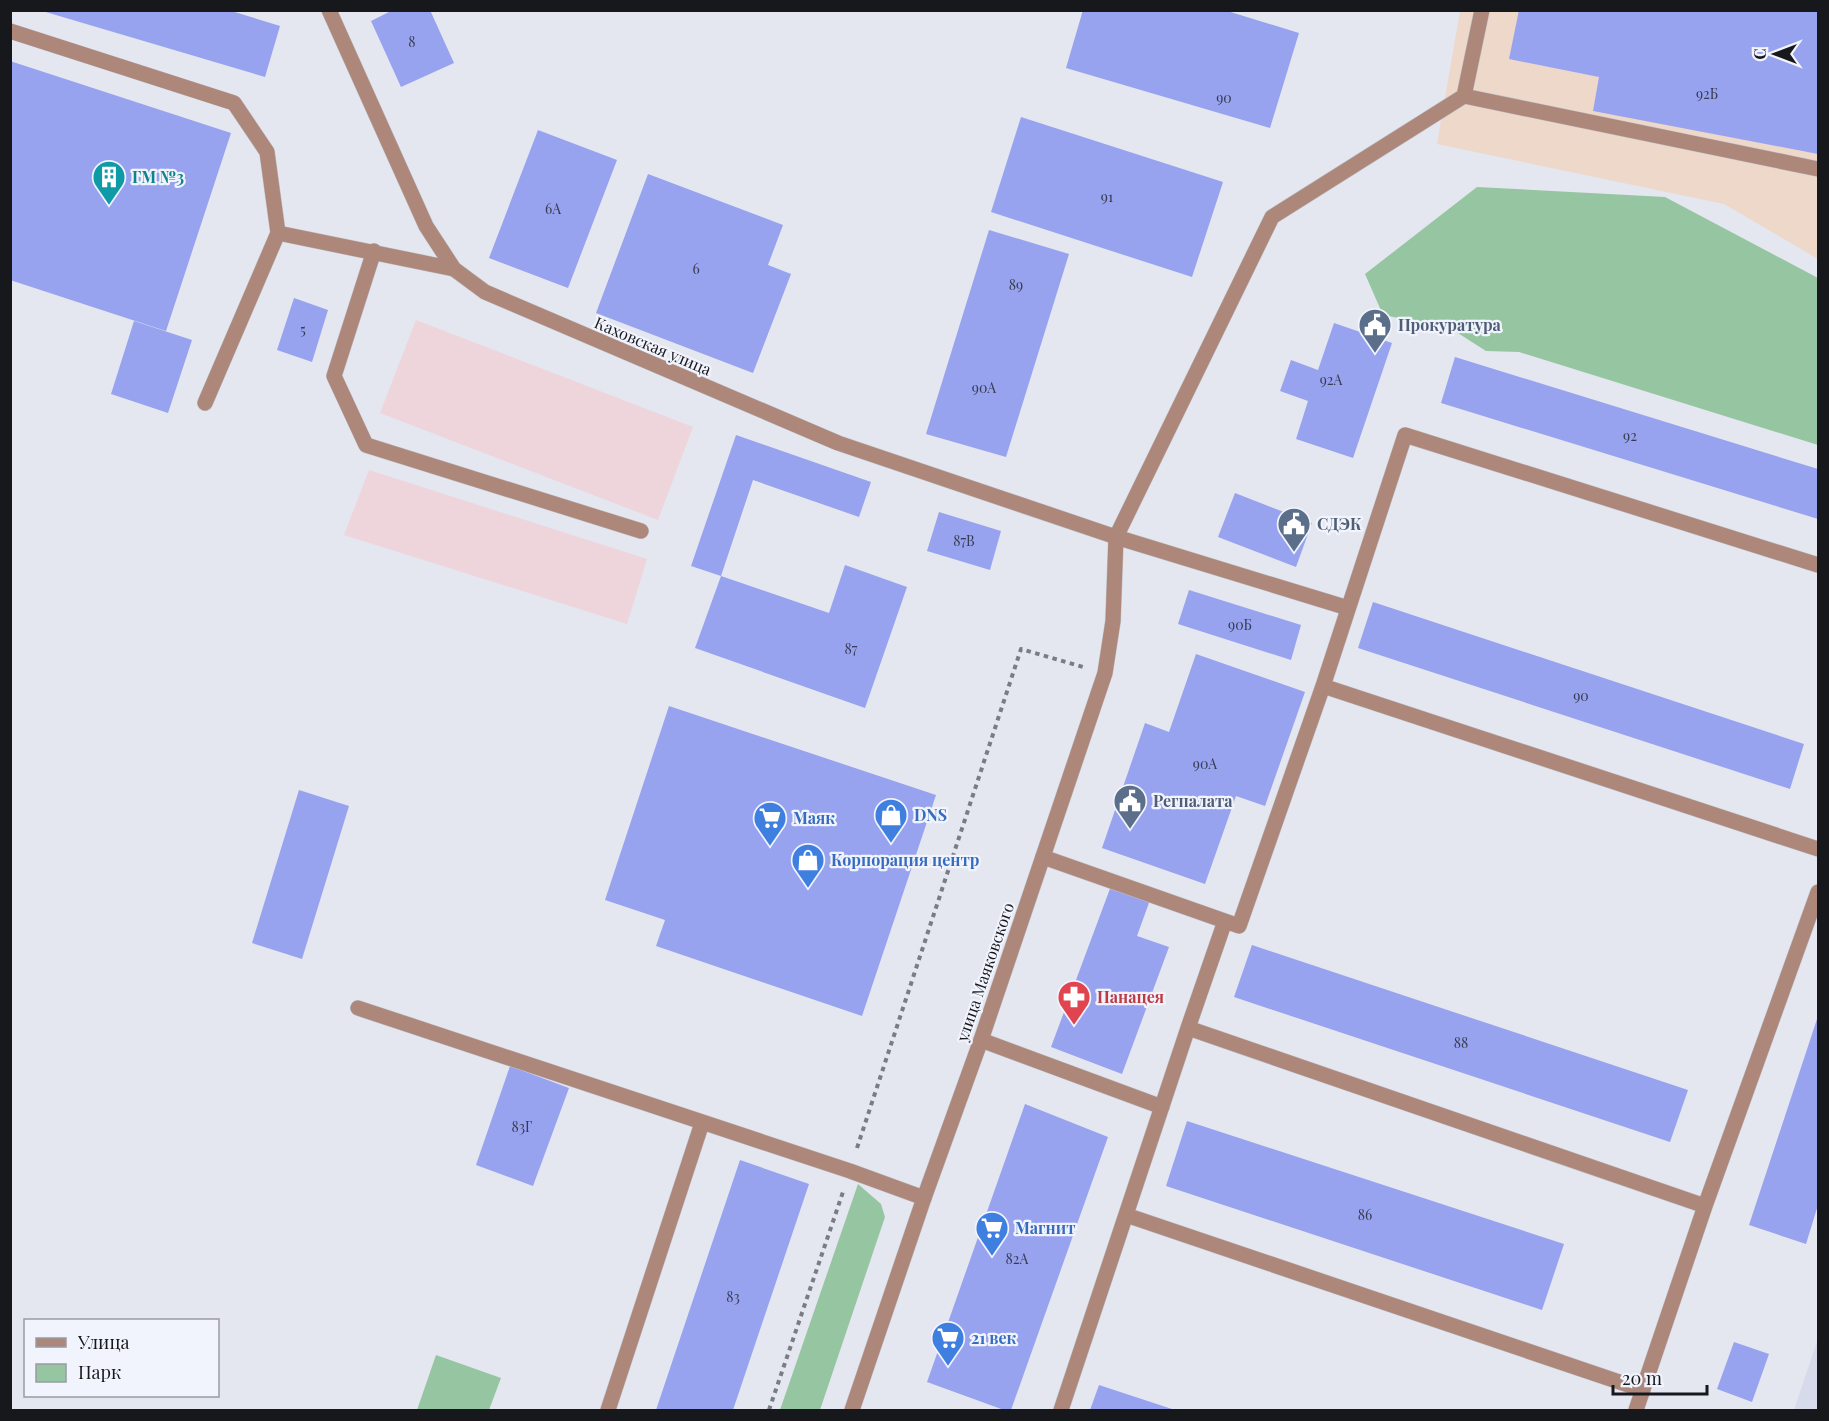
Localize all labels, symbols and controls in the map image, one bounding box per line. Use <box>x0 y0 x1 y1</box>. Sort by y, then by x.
north arrow <box>1745 24 1805 84</box>
house number: 8 <box>408 32 416 51</box>
text: С <box>1749 48 1770 60</box>
house number: 92Б <box>1696 84 1718 103</box>
house number: 90 <box>1216 88 1232 107</box>
building icon: ГМ №3 <box>91 159 127 206</box>
place label: ГМ №3 <box>132 166 184 187</box>
house number: 91 <box>1101 187 1113 206</box>
house number: 6А <box>545 199 561 218</box>
house number: 6 <box>692 259 700 278</box>
house number: 89 <box>1009 275 1023 294</box>
public building icon: Прокуратура <box>1357 307 1393 354</box>
street label: Каховская улица <box>592 311 715 380</box>
place label: Прокуратура <box>1398 314 1502 335</box>
house number: 5 <box>300 320 306 339</box>
house number: 92А <box>1320 370 1343 389</box>
house number: 90А <box>972 378 996 397</box>
house number: 92 <box>1623 426 1637 445</box>
public building icon: СДЭК <box>1276 506 1312 553</box>
place label: СДЭК <box>1317 513 1362 534</box>
house number: 87В <box>953 531 975 550</box>
house number: 90Б <box>1228 615 1252 634</box>
house number: 87 <box>845 639 858 658</box>
house number: 90 <box>1573 686 1589 705</box>
house number: 90А <box>1193 754 1217 773</box>
public building icon: Регпалата <box>1112 783 1148 830</box>
place label: Регпалата <box>1153 790 1233 811</box>
shop icon: DNS <box>873 797 909 844</box>
supermarket icon: Маяк <box>752 800 788 847</box>
place label: DNS <box>914 804 947 825</box>
place label: Маяк <box>793 807 835 828</box>
shop icon: Корпорация центр <box>790 842 826 889</box>
place label: Корпорация центр <box>831 849 979 870</box>
street label: улица Маяковского <box>951 899 1018 1045</box>
pharmacy icon: Панацея <box>1056 979 1092 1026</box>
place label: Панацея <box>1097 986 1164 1007</box>
house number: 88 <box>1454 1033 1468 1052</box>
house number: 83Г <box>512 1117 533 1136</box>
house number: 86 <box>1358 1205 1372 1224</box>
supermarket icon: Магнит <box>974 1210 1010 1257</box>
place label: Магнит <box>1015 1217 1076 1238</box>
house number: 82А <box>1006 1249 1029 1268</box>
house number: 83 <box>726 1287 740 1306</box>
legend <box>24 1319 219 1397</box>
supermarket icon: 21 век <box>930 1320 966 1367</box>
place label: 21 век <box>971 1327 1016 1348</box>
text: Улица <box>77 1330 129 1354</box>
scale bar <box>1613 1358 1708 1396</box>
text: Парк <box>78 1360 121 1384</box>
text: 20 m <box>1622 1366 1662 1390</box>

